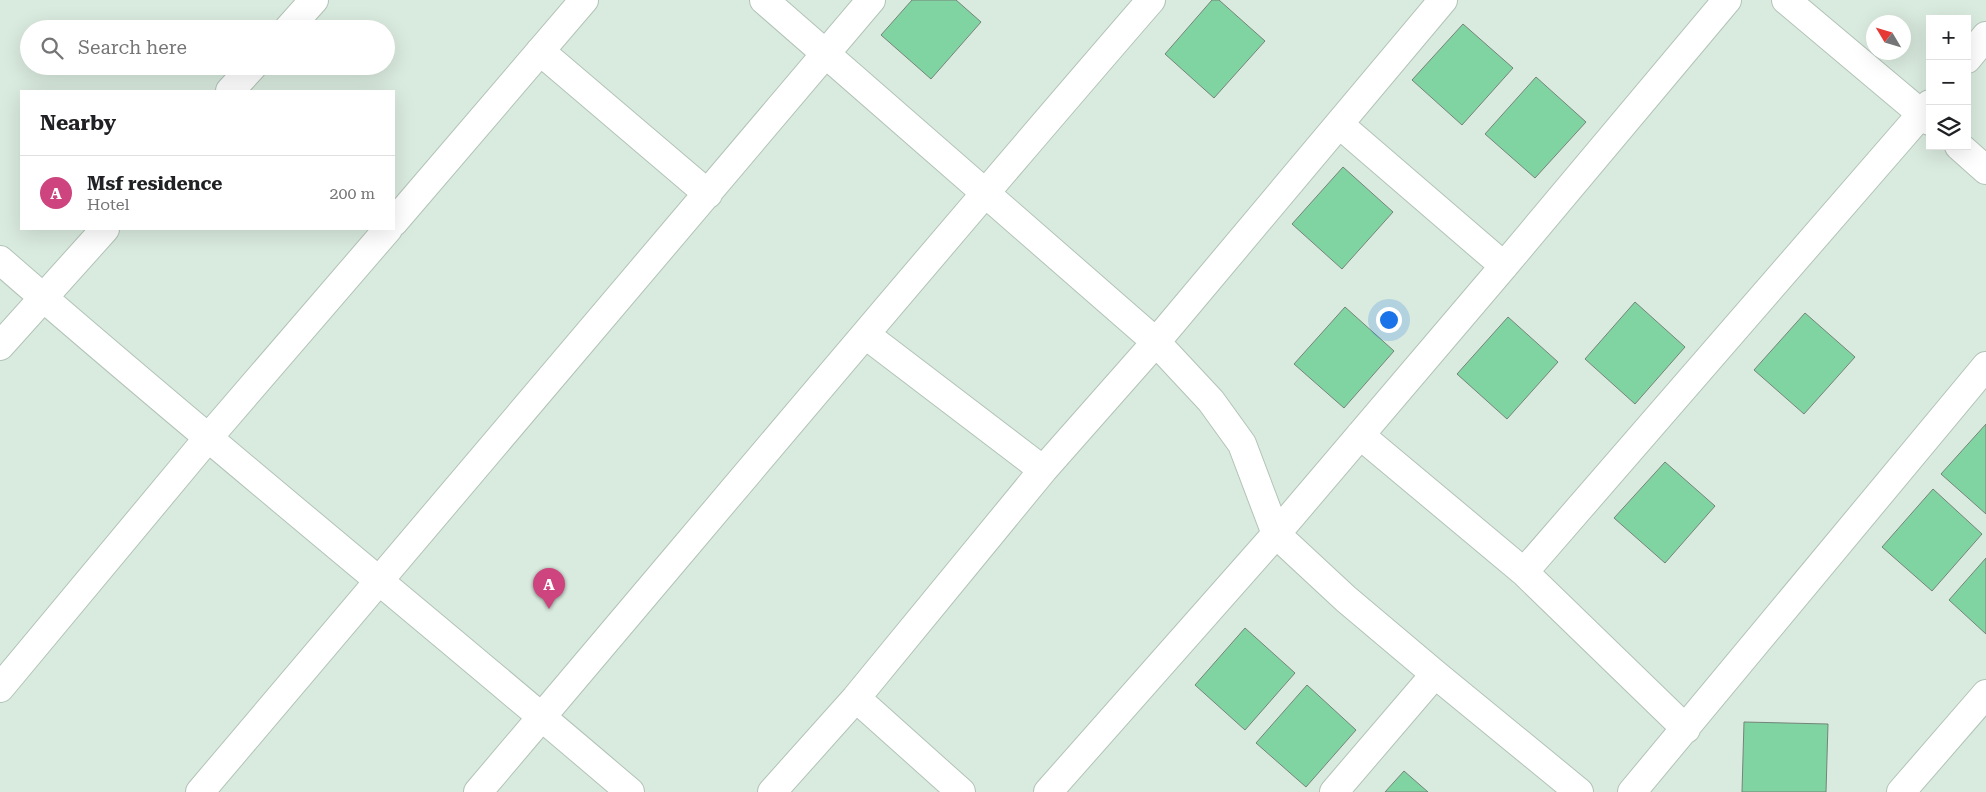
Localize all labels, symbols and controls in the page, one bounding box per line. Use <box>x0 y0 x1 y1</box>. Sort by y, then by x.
north arrow <box>1866 15 1911 60</box>
map controls <box>1926 15 1971 150</box>
button: + <box>1926 15 1971 60</box>
search box <box>20 20 395 75</box>
icon: search <box>38 34 66 62</box>
text: Search here <box>78 36 187 59</box>
button: − <box>1926 60 1971 105</box>
button: layers <box>1926 105 1971 150</box>
text: Nearby <box>40 111 116 135</box>
text: Msf residence <box>87 172 222 195</box>
text: A <box>50 184 62 203</box>
text: 200 m <box>329 184 375 203</box>
text: Hotel <box>87 195 129 214</box>
your location <box>1376 307 1402 333</box>
pin: A <box>533 568 565 609</box>

